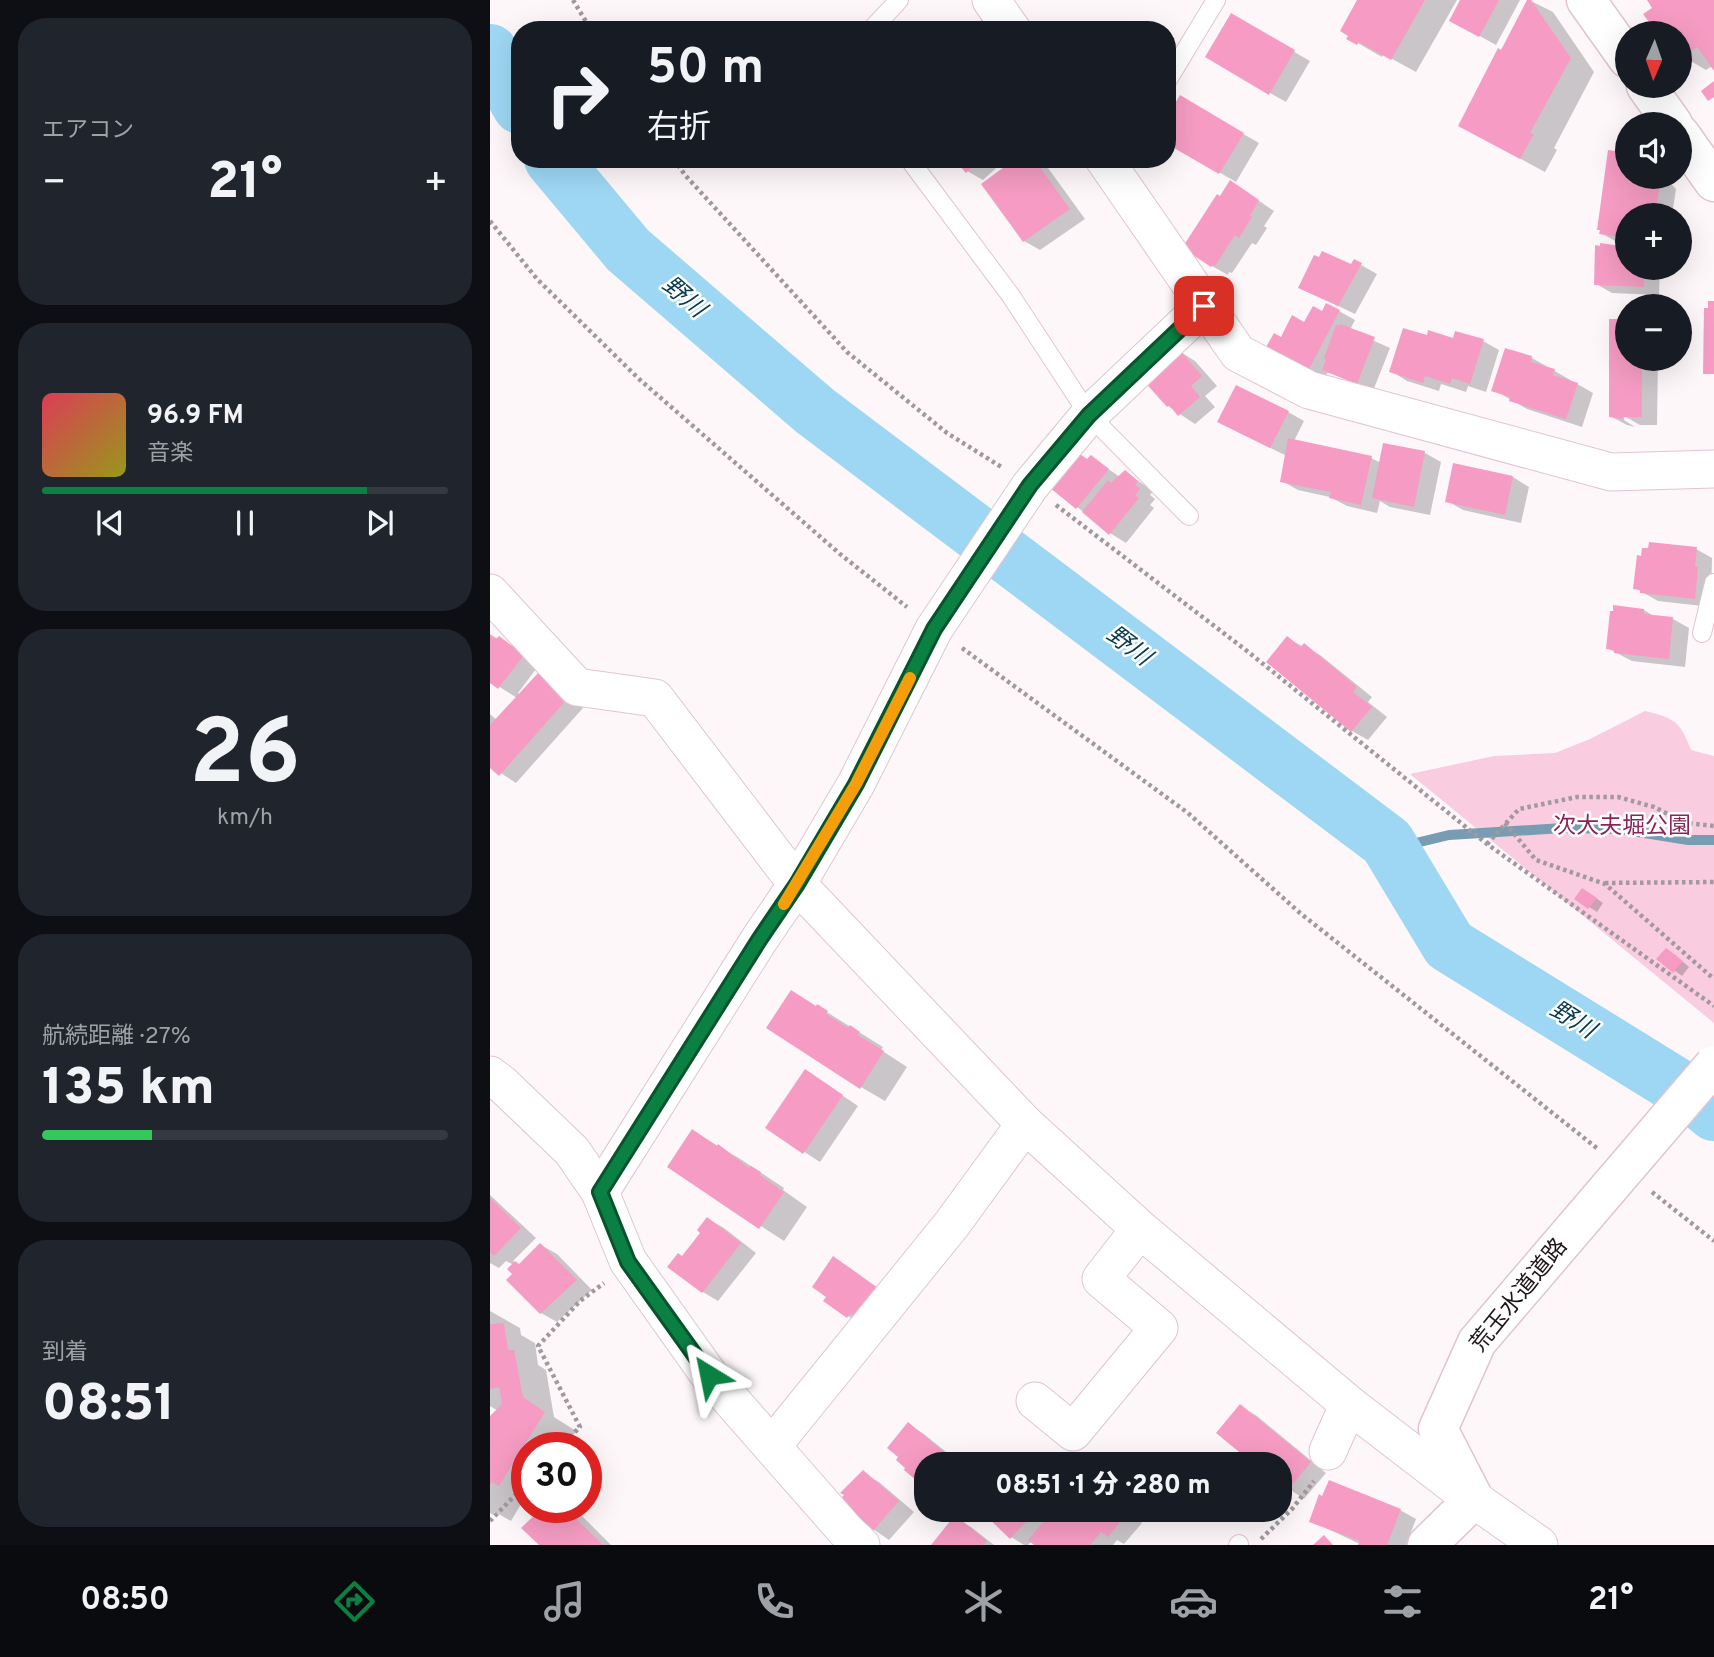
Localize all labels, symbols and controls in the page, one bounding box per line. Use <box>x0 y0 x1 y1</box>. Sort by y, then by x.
north arrow <box>1615 21 1692 98</box>
map controls <box>1615 21 1692 371</box>
text: 50 m <box>647 39 764 101</box>
icon: right <box>532 49 623 140</box>
text: 右折 <box>647 109 711 149</box>
button: sound <box>1615 112 1692 189</box>
text: エアコン <box>42 117 134 146</box>
text: 21° <box>208 151 282 217</box>
text: − <box>42 160 67 209</box>
text: + <box>423 160 448 209</box>
button: + <box>1615 203 1692 280</box>
water label: 野川 <box>655 271 713 327</box>
pin <box>1174 276 1234 336</box>
icon: arrive <box>1185 287 1223 325</box>
button: − <box>1615 294 1692 371</box>
text: 96.9 FM <box>147 400 244 433</box>
text: 音楽 <box>147 440 193 469</box>
icon: previous <box>91 504 129 542</box>
icon: pause <box>226 504 264 542</box>
icon: next <box>361 504 399 542</box>
water label: 野川 <box>1100 621 1159 675</box>
text: 26 <box>189 701 301 816</box>
text: km/h <box>217 804 273 833</box>
park label: 次大夫堀公園 <box>1553 813 1691 842</box>
water label: 野川 <box>1544 996 1603 1048</box>
text: 航続距離 · 27% <box>42 1023 191 1052</box>
text: 135 km <box>42 1057 215 1123</box>
street label: 荒玉水道道路 <box>1465 1233 1575 1359</box>
position arrow <box>672 1338 746 1412</box>
text: 到着 <box>42 1339 88 1368</box>
text: 08:51 <box>42 1373 175 1439</box>
speed limit sign: 30 <box>511 1432 602 1523</box>
text: 08:51 · 1 分 · 280 m <box>995 1470 1211 1503</box>
icon: directions <box>330 1577 379 1626</box>
icon: music <box>540 1577 589 1626</box>
icon: phone <box>750 1577 799 1626</box>
icon: climate <box>959 1577 1008 1626</box>
icon: car <box>1169 1577 1218 1626</box>
icon: filters <box>1378 1577 1427 1626</box>
text: 08:50 <box>80 1581 170 1621</box>
text: 21° <box>1588 1581 1634 1621</box>

